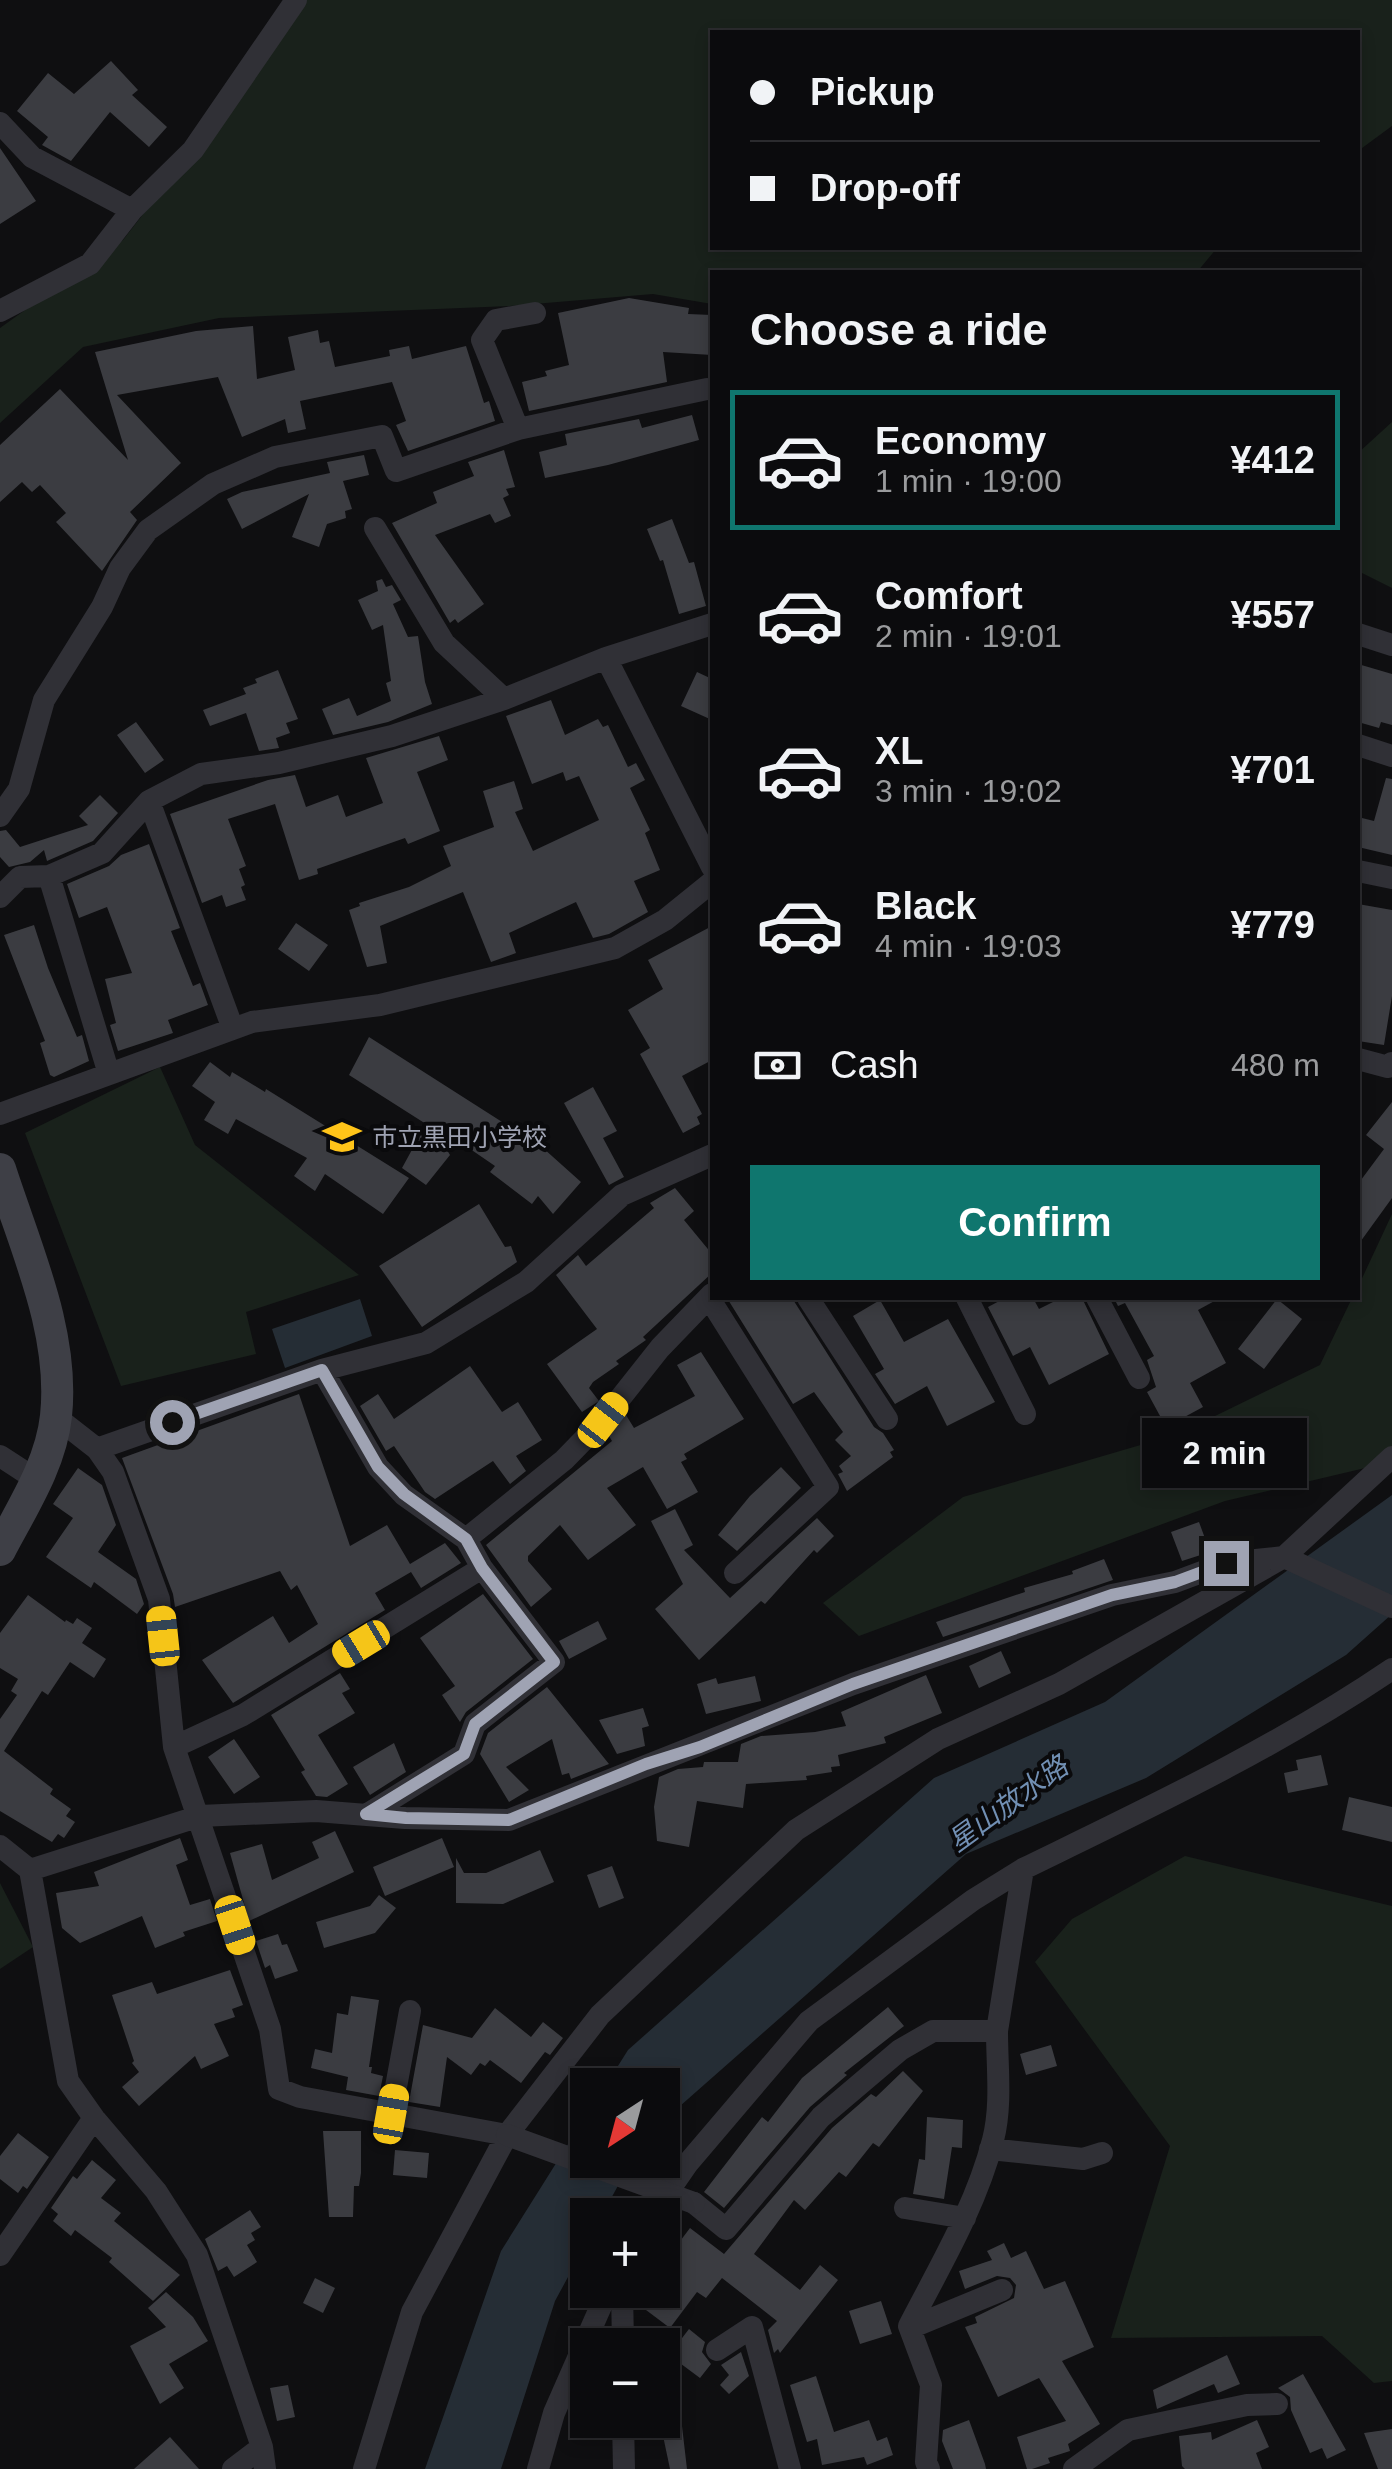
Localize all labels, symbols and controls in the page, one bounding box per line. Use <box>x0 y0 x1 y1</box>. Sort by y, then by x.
text: Pickup <box>810 71 935 113</box>
text: Drop-off <box>810 167 960 209</box>
text: Choose a ride <box>750 304 1048 355</box>
icon: car <box>755 415 845 505</box>
text: Economy <box>875 420 1046 462</box>
text: ¥412 <box>1230 439 1315 481</box>
text: 1 min · 19:00 <box>875 463 1062 499</box>
icon: car <box>755 570 845 660</box>
text: Comfort <box>875 575 1023 617</box>
text: ¥557 <box>1230 594 1315 636</box>
text: 2 min · 19:01 <box>875 618 1062 654</box>
icon: car <box>755 725 845 815</box>
text: XL <box>875 730 924 772</box>
text: ¥701 <box>1230 749 1315 791</box>
text: 3 min · 19:02 <box>875 773 1062 809</box>
icon: car <box>755 880 845 970</box>
text: Black <box>875 885 976 927</box>
text: ¥779 <box>1230 904 1315 946</box>
text: 4 min · 19:03 <box>875 928 1062 964</box>
icon: cash <box>750 1038 805 1093</box>
text: Cash <box>830 1044 919 1086</box>
text: 480 m <box>1231 1047 1320 1083</box>
school or university icon: 市立黒田小学校 <box>321 1116 363 1158</box>
place label: 市立黒田小学校 <box>372 1123 547 1151</box>
button: Confirm <box>750 1165 1320 1280</box>
car <box>573 1387 633 1453</box>
route start <box>150 1400 195 1445</box>
callout: 2 min <box>1144 1418 1308 1488</box>
text: 2 min <box>1183 1435 1266 1471</box>
route end <box>1204 1541 1249 1586</box>
car <box>145 1605 181 1667</box>
car <box>328 1616 394 1672</box>
water label: 星山放水路 <box>942 1749 1075 1858</box>
car <box>211 1892 259 1958</box>
north arrow <box>570 2068 680 2178</box>
map controls <box>570 2068 680 2438</box>
car <box>371 2082 411 2146</box>
button: + <box>570 2198 680 2308</box>
button: − <box>570 2328 680 2438</box>

